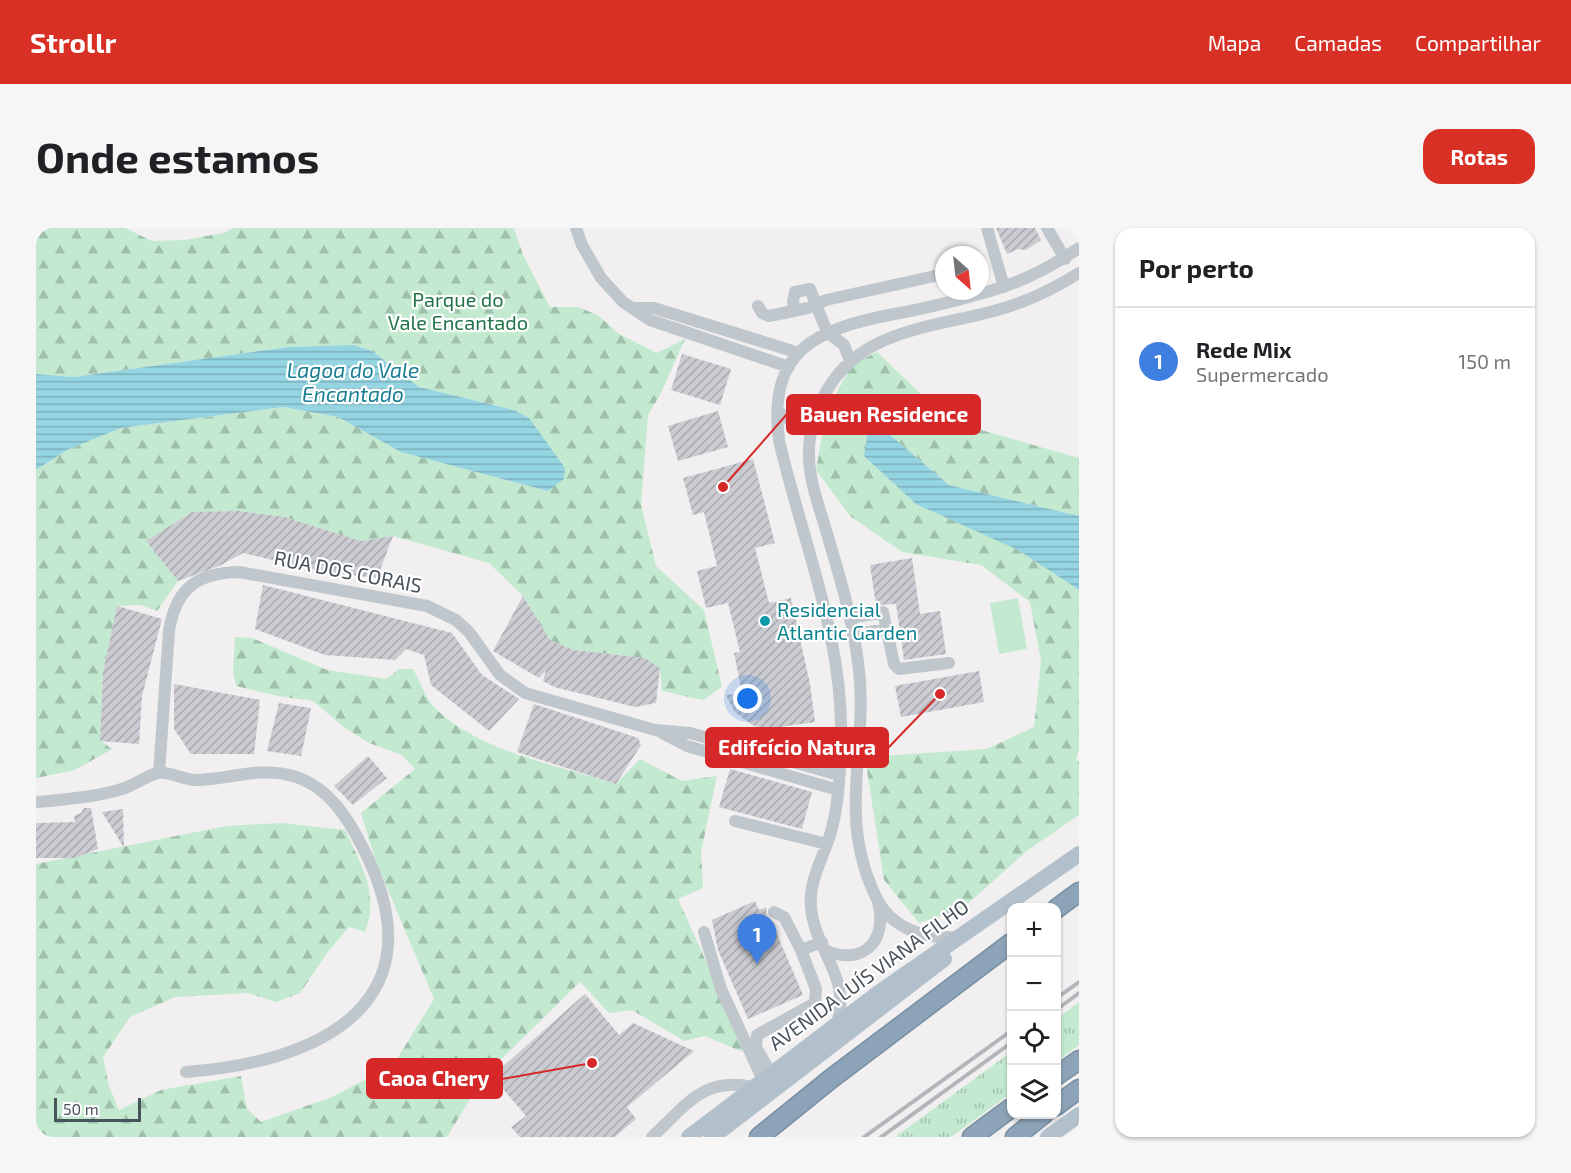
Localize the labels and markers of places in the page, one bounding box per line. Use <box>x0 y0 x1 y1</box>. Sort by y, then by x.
callout: Bauen Residence <box>787 395 980 434</box>
place label: Residencial Atlantic Garden <box>777 597 917 644</box>
marker: Residencial Atlantic Garden <box>758 614 772 628</box>
callout: Edifcício Natura <box>706 728 888 767</box>
pin: 1 <box>738 914 776 964</box>
callout: Caoa Chery <box>367 1059 502 1098</box>

